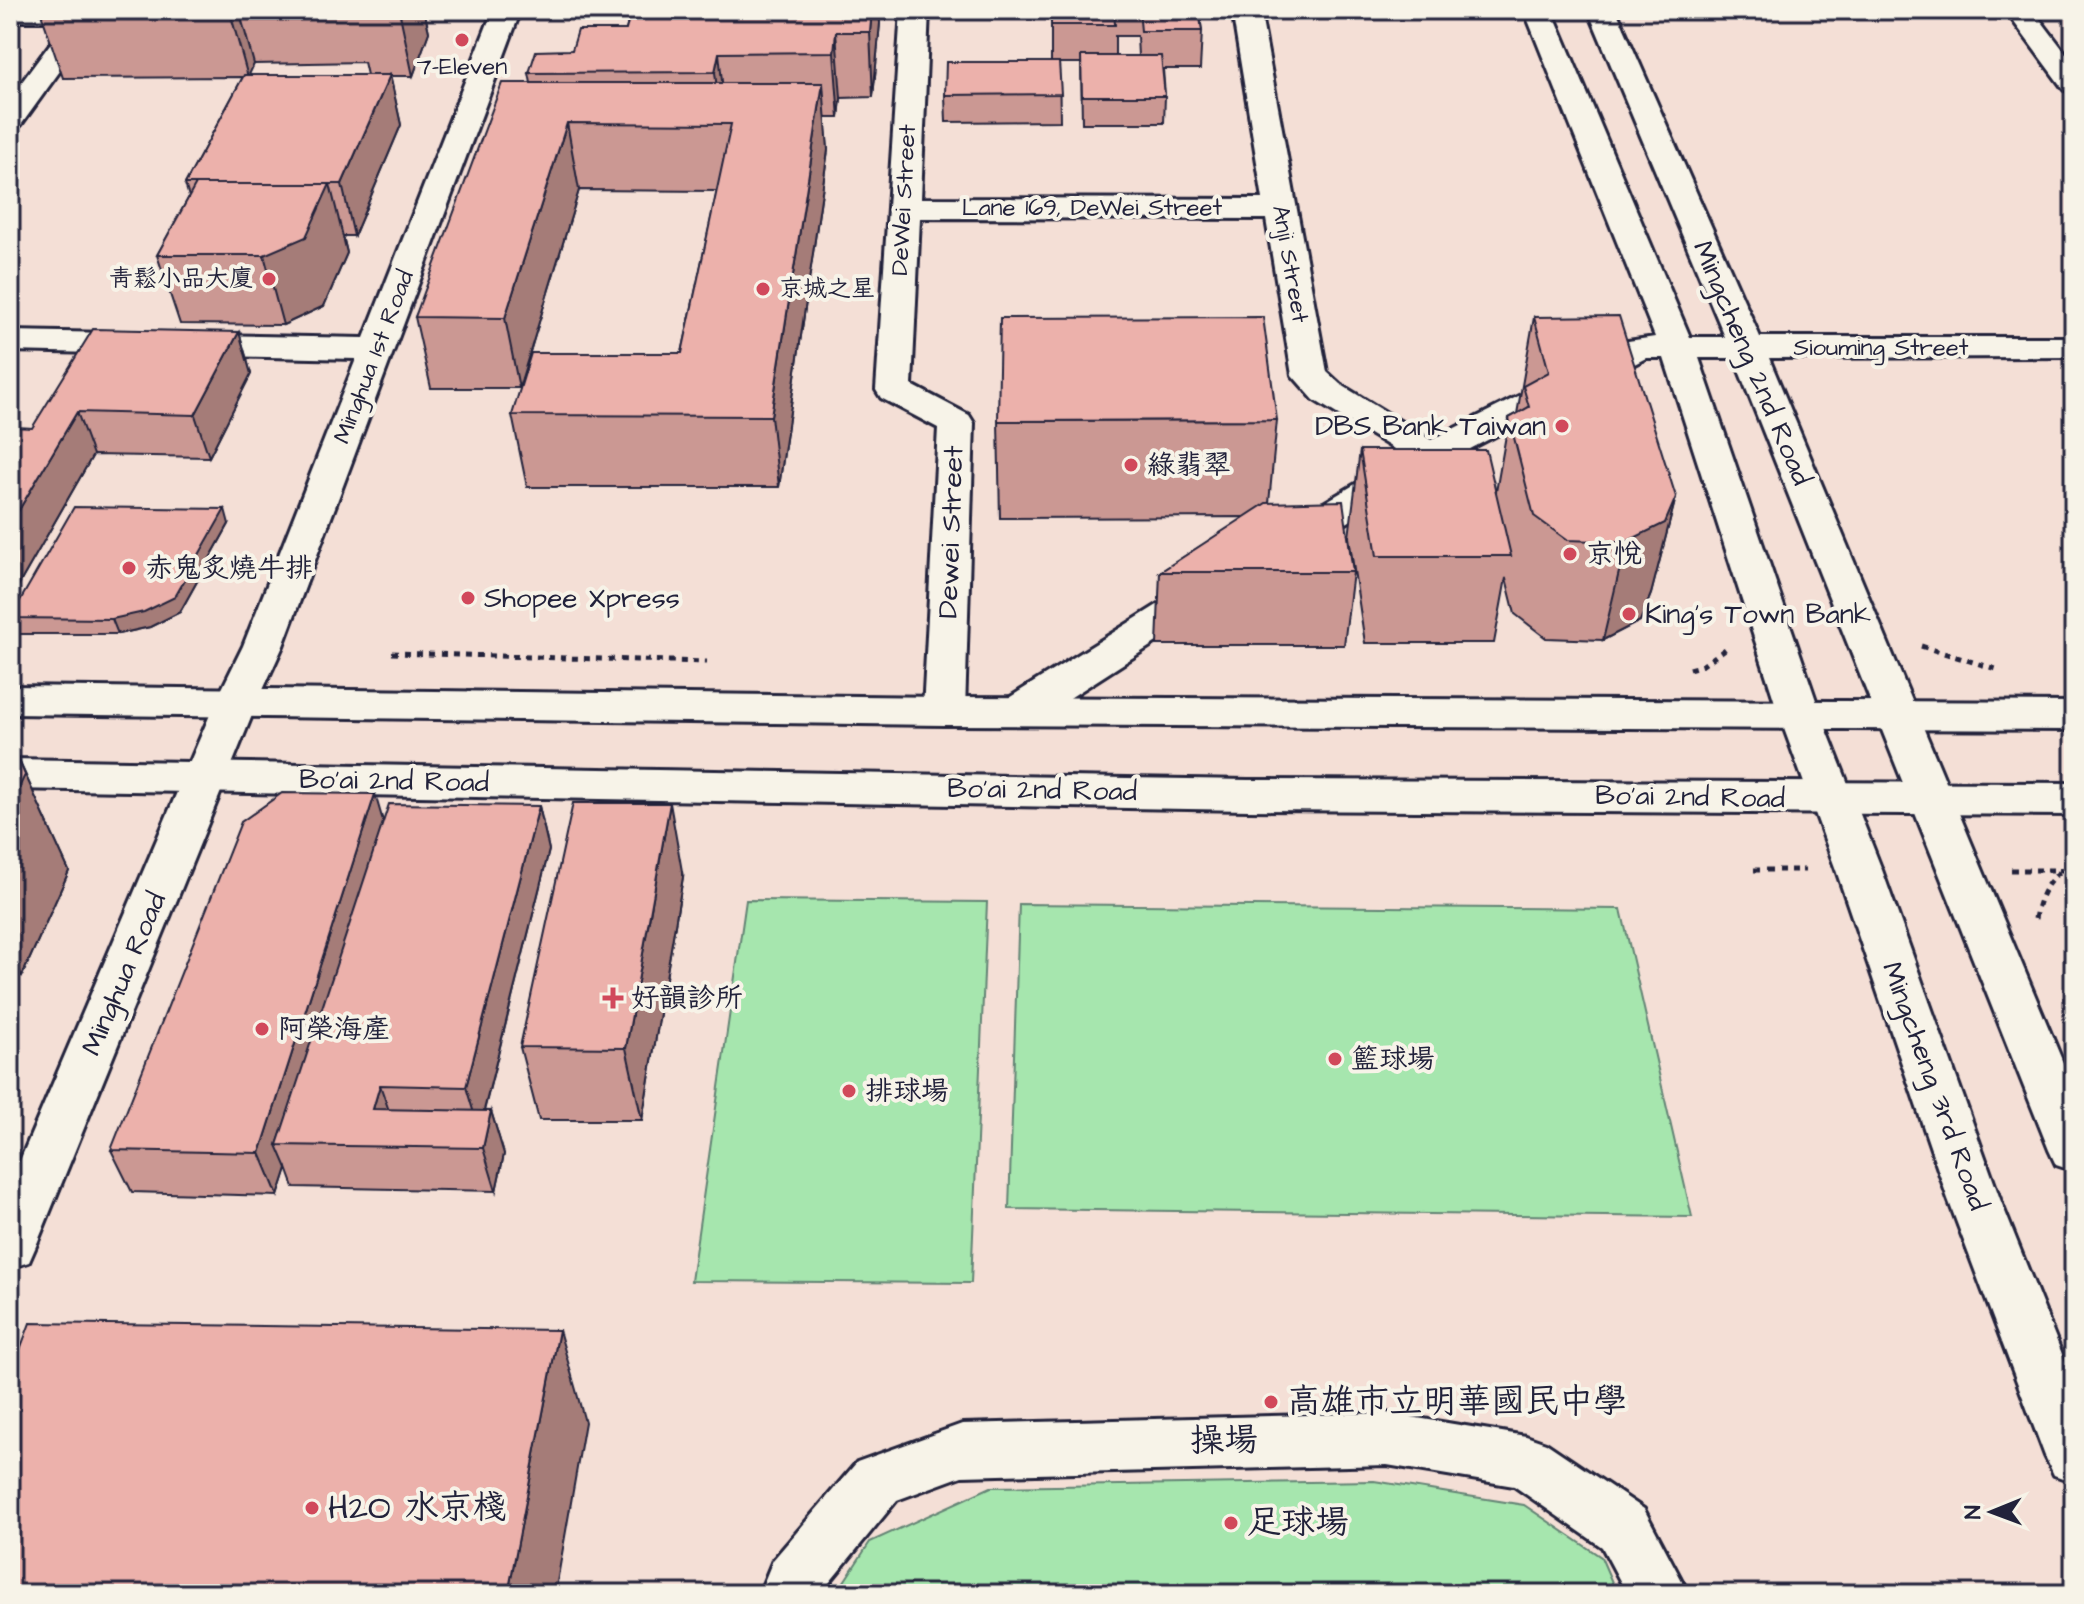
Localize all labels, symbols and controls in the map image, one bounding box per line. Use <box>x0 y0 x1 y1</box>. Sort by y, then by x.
marker: 7-Eleven <box>453 31 471 49</box>
place label: 7-Eleven <box>417 50 507 84</box>
street label: DeWei Street <box>883 123 925 276</box>
street label: Lane 169, DeWei Street <box>962 191 1223 225</box>
street label: Anji Street <box>1263 202 1317 326</box>
street label: Mingcheng 2nd Road <box>1682 235 1821 492</box>
place label: 青鬆小品大廈 <box>109 262 253 296</box>
street label: Minghua 1st Road <box>325 265 424 449</box>
marker: 青鬆小品大廈 <box>260 270 278 288</box>
place label: 京城之星 <box>779 272 875 306</box>
marker: 京城之星 <box>754 280 772 298</box>
street label: Siouming Street <box>1793 331 1969 366</box>
place label: DBS Bank Taiwan <box>1315 407 1546 446</box>
marker: DBS Bank Taiwan <box>1553 417 1571 435</box>
street label: Dewei Street <box>928 444 974 619</box>
place label: 綠翡翠 <box>1147 446 1231 485</box>
marker: 綠翡翠 <box>1122 456 1140 474</box>
place label: 京悅 <box>1586 535 1642 574</box>
marker: 京悅 <box>1561 545 1579 563</box>
place label: 赤鬼炙燒牛排 <box>145 549 313 588</box>
marker: 赤鬼炙燒牛排 <box>120 559 138 577</box>
place label: Shopee Xpress <box>484 579 680 618</box>
marker: Shopee Xpress <box>459 589 477 607</box>
place label: King's Town Bank <box>1645 595 1871 635</box>
marker: King's Town Bank <box>1620 605 1638 623</box>
street label: Bo'ai 2nd Road <box>299 760 489 802</box>
street label: Bo'ai 2nd Road <box>947 769 1137 811</box>
street label: Bo'ai 2nd Road <box>1595 776 1785 818</box>
street label: Minghua Road <box>72 886 177 1062</box>
street label: Mingcheng 3rd Road <box>1871 956 1998 1216</box>
place label: 好韻診所 <box>631 979 743 1018</box>
marker: 好韻診所 <box>602 987 624 1009</box>
place label: 阿榮海產 <box>278 1010 390 1049</box>
marker: 阿榮海產 <box>253 1020 271 1038</box>
place label: 籃球場 <box>1351 1040 1435 1079</box>
marker: 籃球場 <box>1326 1050 1344 1068</box>
place label: 排球場 <box>865 1072 949 1111</box>
marker: 排球場 <box>840 1082 858 1100</box>
place label: 高雄市立明華國民中學 <box>1287 1378 1627 1426</box>
marker: 高雄市立明華國民中學 <box>1262 1393 1280 1411</box>
street label: 操場 <box>1190 1416 1258 1466</box>
north arrow <box>1952 1472 2032 1552</box>
place label: H2O 水京棧 <box>328 1484 506 1532</box>
marker: H2O 水京棧 <box>303 1499 321 1517</box>
place label: 足球場 <box>1247 1499 1349 1547</box>
text: N <box>1958 1505 1989 1519</box>
marker: 足球場 <box>1222 1514 1240 1532</box>

